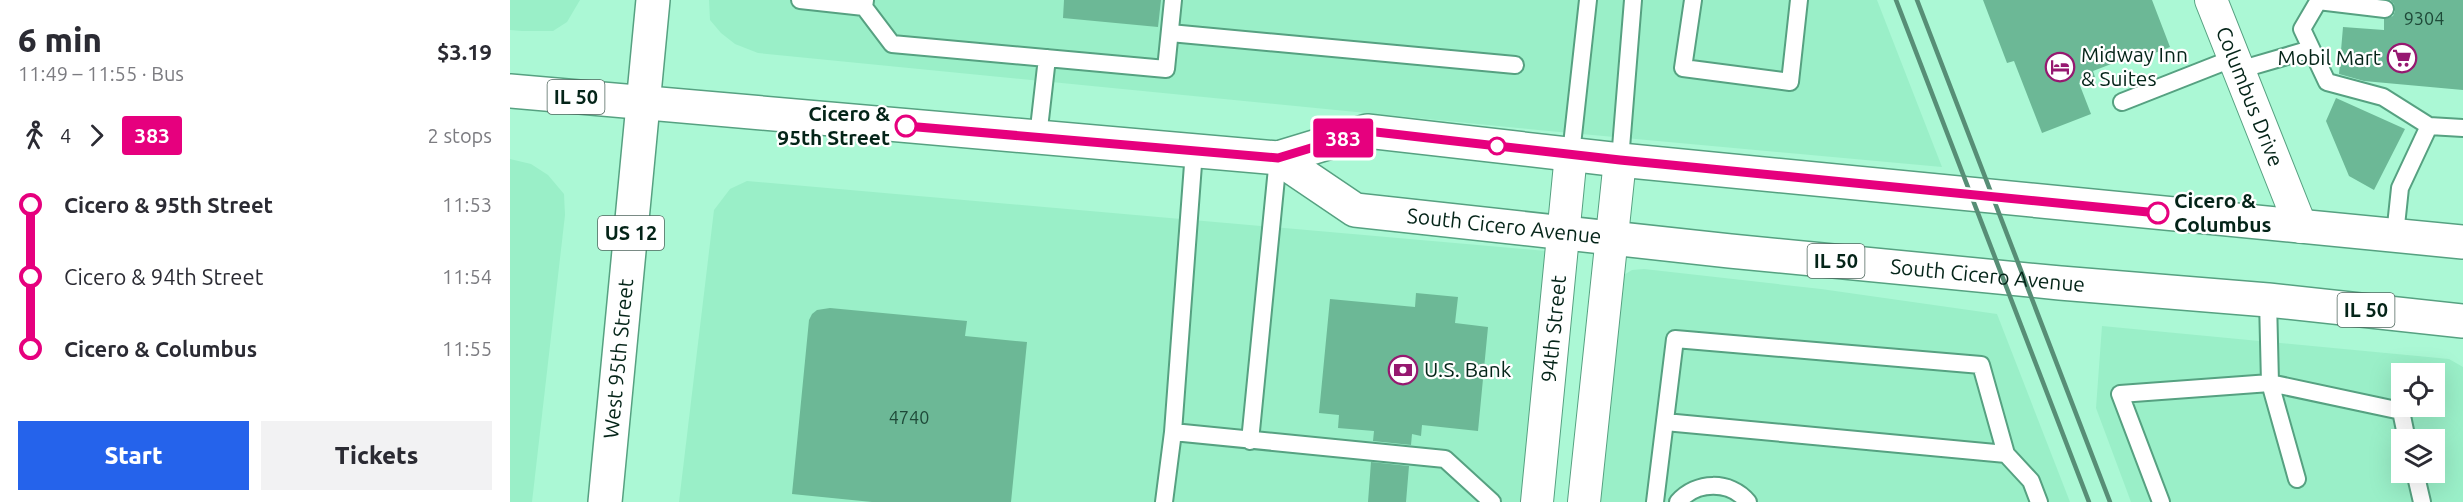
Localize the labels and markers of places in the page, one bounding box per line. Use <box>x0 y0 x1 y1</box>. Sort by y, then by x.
place label: Midway Inn & Suites <box>2081 42 2188 90</box>
supermarket icon: Mobil Mart <box>2386 42 2418 74</box>
place label: Mobil Mart <box>2278 45 2381 69</box>
hotel icon: Midway Inn & Suites <box>2044 51 2076 83</box>
place label: Cicero & 95th Street <box>777 101 890 149</box>
marker: Cicero & 95th Street <box>895 115 917 137</box>
unlabelled marker <box>1488 137 1506 155</box>
place label: Cicero & Columbus <box>2174 188 2271 236</box>
marker: Cicero & Columbus <box>2147 202 2169 224</box>
bank icon: U.S. Bank <box>1387 354 1419 386</box>
place label: U.S. Bank <box>1424 357 1512 381</box>

